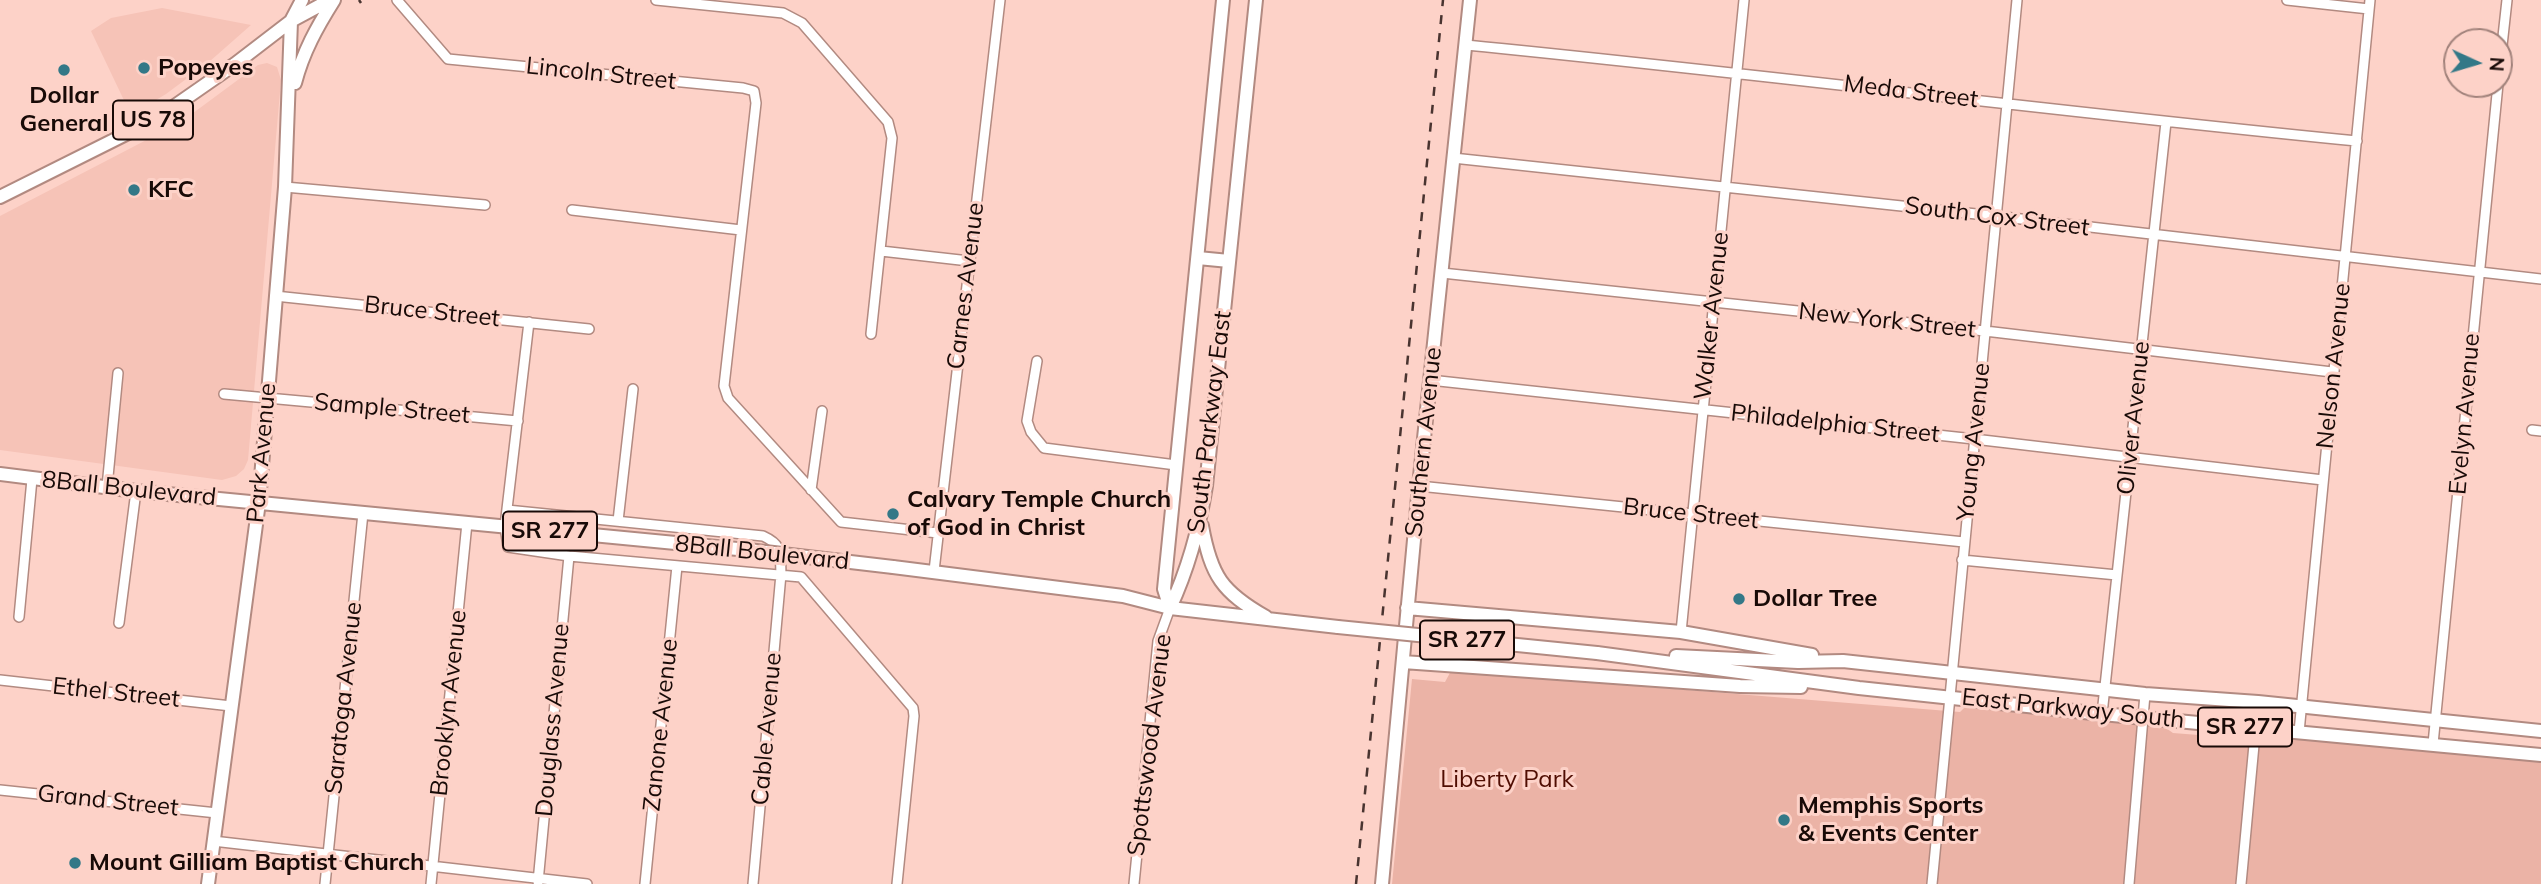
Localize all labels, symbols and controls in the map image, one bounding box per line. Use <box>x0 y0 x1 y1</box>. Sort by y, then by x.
north arrow <box>2443 28 2513 98</box>
street label: Lincoln Street <box>525 52 677 96</box>
place label: Popeyes <box>158 54 253 82</box>
text: N <box>2484 56 2509 72</box>
marker: Popeyes <box>136 60 152 76</box>
marker: Dollar General <box>56 62 72 78</box>
street label: Meda Street <box>1842 69 1980 115</box>
place label: Dollar General <box>20 82 108 138</box>
road number: US 78 <box>113 100 193 140</box>
place label: KFC <box>148 176 194 204</box>
marker: KFC <box>126 182 142 198</box>
street label: South Cox Street <box>1903 191 2091 243</box>
street label: Carnes Avenue <box>941 201 991 371</box>
street label: Walker Avenue <box>1689 230 1735 402</box>
street label: Nelson Avenue <box>2311 282 2357 450</box>
street label: Bruce Street <box>363 291 501 333</box>
street label: New York Street <box>1797 297 1977 345</box>
street label: South Parkway East <box>1182 309 1238 535</box>
street label: Evelyn Avenue <box>2444 332 2486 496</box>
street label: Oliver Avenue <box>2112 340 2156 496</box>
street label: Southern Avenue <box>1400 346 1448 538</box>
street label: Young Avenue <box>1951 362 1997 522</box>
street label: Park Avenue <box>242 382 282 524</box>
street label: Sample Street <box>313 388 471 430</box>
street label: Philadelphia Street <box>1729 399 1941 449</box>
street label: 8Ball Boulevard <box>40 466 218 512</box>
place label: Calvary Temple Church of God in Christ <box>907 486 1171 542</box>
street label: Bruce Street <box>1622 493 1760 535</box>
marker: Calvary Temple Church of God in Christ <box>885 506 901 522</box>
road number: SR 277 <box>503 512 597 551</box>
street label: 8Ball Boulevard <box>673 530 851 576</box>
place label: Dollar Tree <box>1753 585 1877 613</box>
marker: Dollar Tree <box>1731 591 1747 607</box>
street label: Saratoga Avenue <box>320 600 368 796</box>
street label: Brooklyn Avenue <box>425 608 473 798</box>
road number: SR 277 <box>1420 620 1514 660</box>
street label: Douglass Avenue <box>530 622 576 818</box>
street label: Spottswood Avenue <box>1122 632 1178 858</box>
street label: Zanone Avenue <box>638 637 684 813</box>
street label: Cable Avenue <box>746 651 788 807</box>
street label: Ethel Street <box>51 672 181 714</box>
street label: East Parkway South <box>1960 683 2186 735</box>
road number: SR 277 <box>2198 708 2292 747</box>
park label: Liberty Park <box>1440 766 1574 794</box>
street label: Grand Street <box>36 779 180 823</box>
place label: Memphis Sports & Events Center <box>1798 792 1984 848</box>
marker: Memphis Sports & Events Center <box>1776 812 1792 828</box>
place label: Mount Gilliam Baptist Church <box>89 849 425 877</box>
marker: Mount Gilliam Baptist Church <box>67 855 83 871</box>

